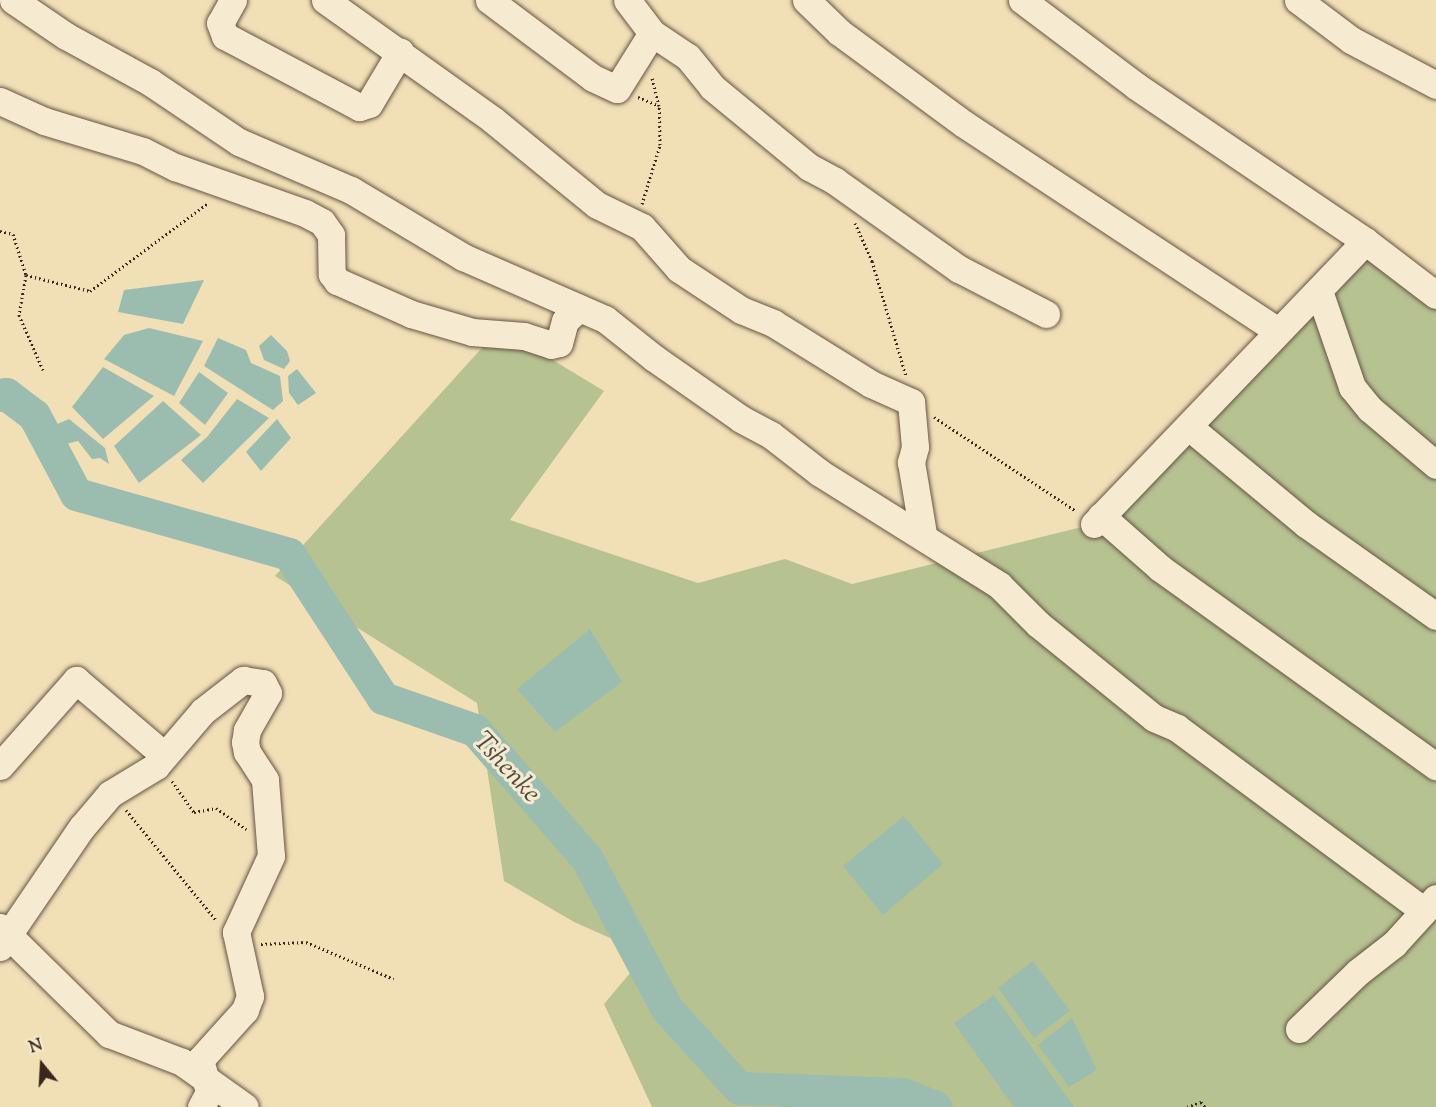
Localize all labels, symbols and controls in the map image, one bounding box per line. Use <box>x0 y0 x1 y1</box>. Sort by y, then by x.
water label: Tshenke <box>465 726 547 810</box>
text: N <box>27 1034 46 1060</box>
north arrow <box>12 1035 72 1095</box>

